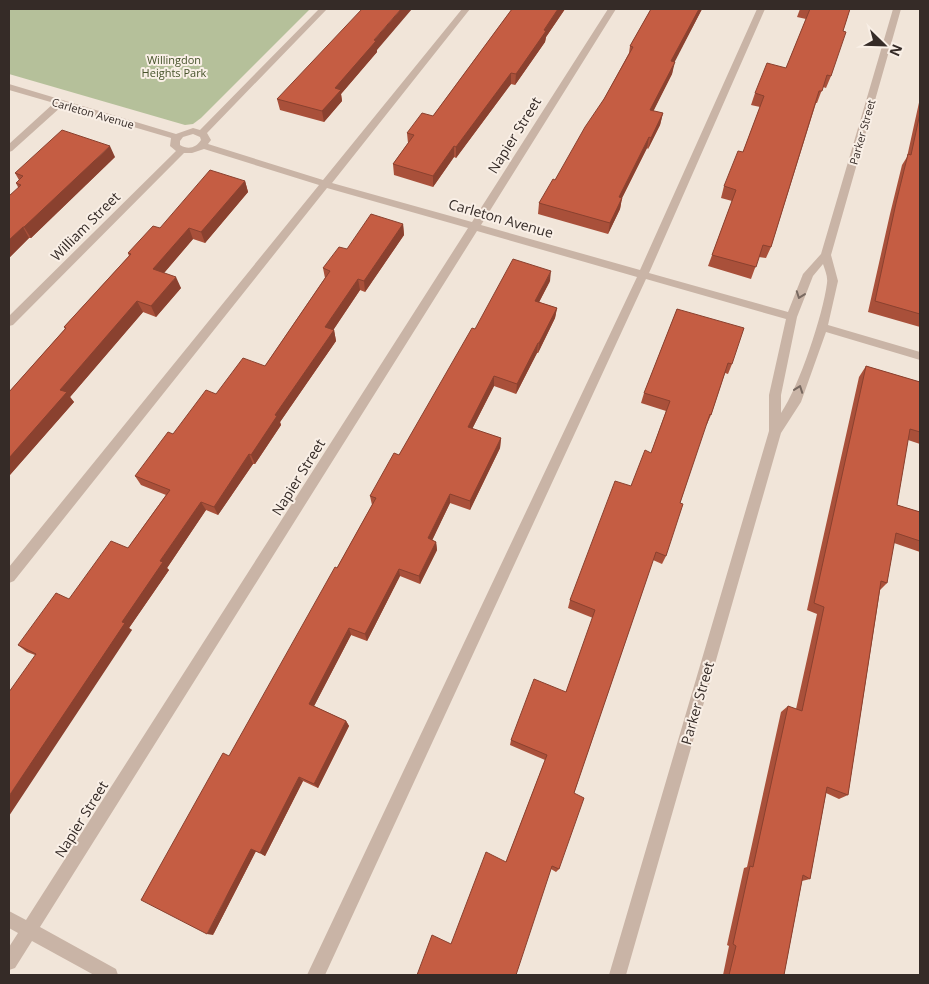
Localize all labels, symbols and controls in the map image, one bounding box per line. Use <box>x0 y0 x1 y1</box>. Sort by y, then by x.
north arrow <box>859 20 909 70</box>
text: N <box>885 41 907 59</box>
park label: Willingdon Heights Park <box>142 52 207 80</box>
street label: Napier Street <box>483 93 545 177</box>
street label: Carleton Avenue <box>50 94 136 132</box>
street label: Parker Street <box>846 98 878 166</box>
street label: William Street <box>46 187 124 265</box>
street label: Carleton Avenue <box>446 194 556 242</box>
one-way arrow <box>796 290 806 299</box>
one-way arrow <box>793 385 803 394</box>
street label: Napier Street <box>267 435 329 519</box>
street label: Parker Street <box>676 659 718 747</box>
street label: Napier Street <box>50 777 112 861</box>

